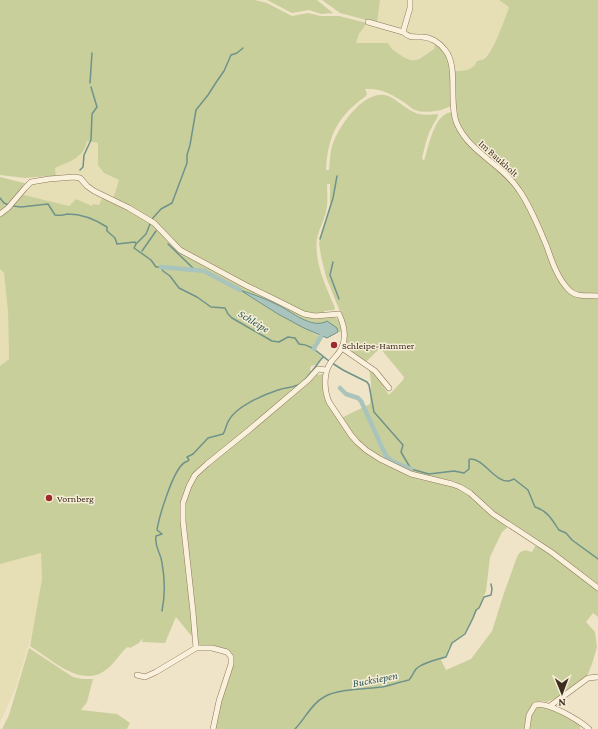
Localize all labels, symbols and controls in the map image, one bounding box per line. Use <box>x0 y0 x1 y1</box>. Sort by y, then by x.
street label: Im Baukholt <box>477 138 521 179</box>
water label: Schleipe <box>236 307 272 336</box>
marker: Schleipe-Hammer <box>329 340 339 350</box>
place label: Schleipe-Hammer <box>342 340 415 351</box>
marker: Vornberg <box>44 493 54 503</box>
place label: Vornberg <box>57 493 94 504</box>
water label: Bucksiepen <box>351 669 399 690</box>
north arrow <box>542 673 582 713</box>
text: N <box>558 697 566 709</box>

